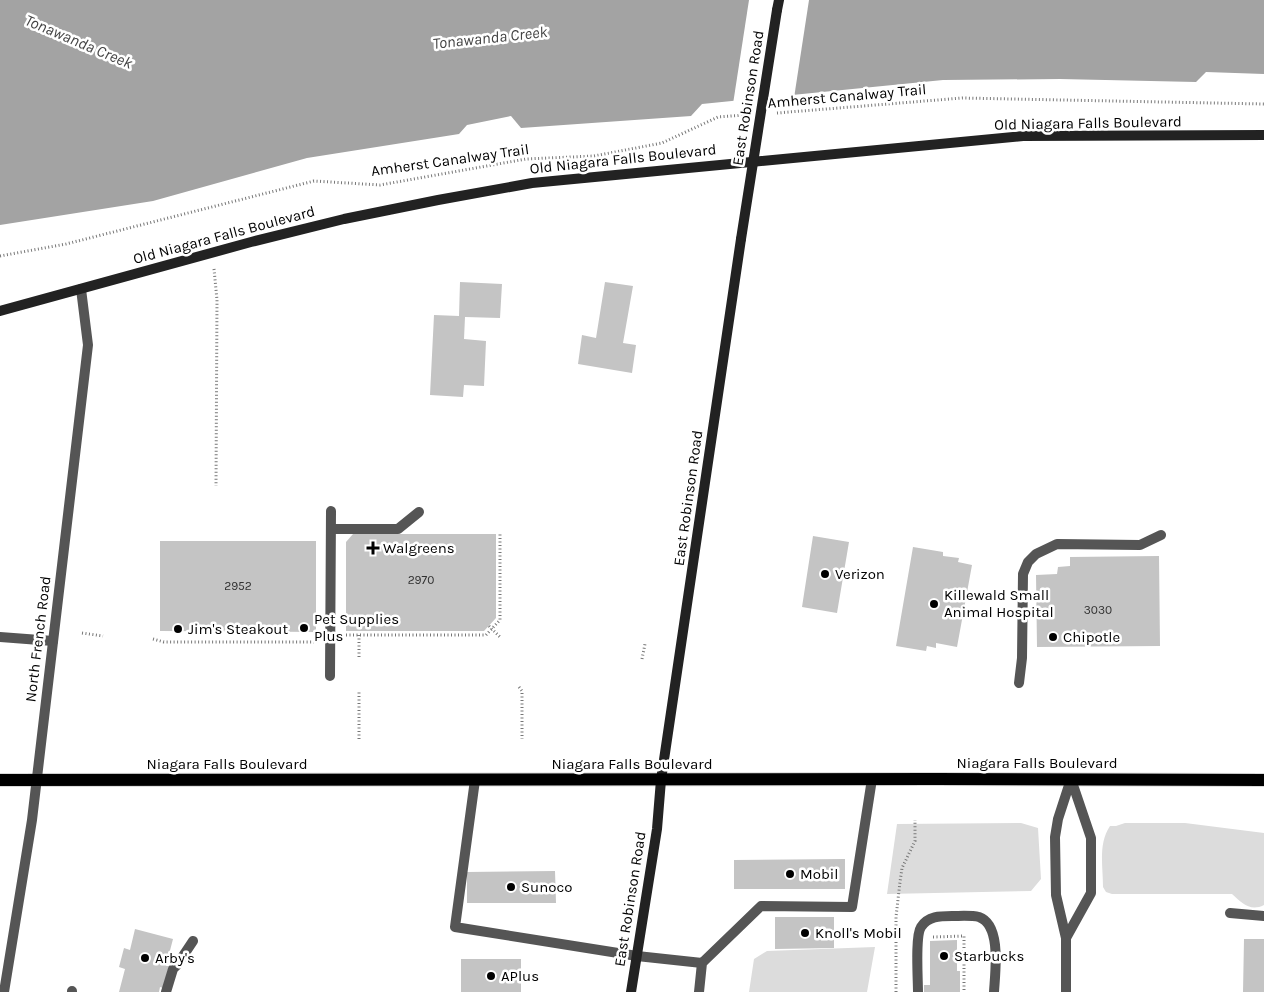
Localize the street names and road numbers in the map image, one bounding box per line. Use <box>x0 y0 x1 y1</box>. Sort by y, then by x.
street label: East Robinson Road <box>728 29 768 167</box>
street label: Amherst Canalway Trail <box>767 80 927 112</box>
street label: Old Niagara Falls Boulevard <box>994 112 1182 134</box>
street label: Amherst Canalway Trail <box>370 140 530 180</box>
street label: Old Niagara Falls Boulevard <box>529 140 717 178</box>
street label: Old Niagara Falls Boulevard <box>131 202 317 268</box>
street label: East Robinson Road <box>670 429 706 567</box>
street label: North French Road <box>21 575 55 703</box>
street label: Niagara Falls Boulevard <box>956 754 1118 772</box>
street label: Niagara Falls Boulevard <box>146 755 308 773</box>
street label: Niagara Falls Boulevard <box>551 755 713 773</box>
street label: East Robinson Road <box>610 830 650 968</box>

